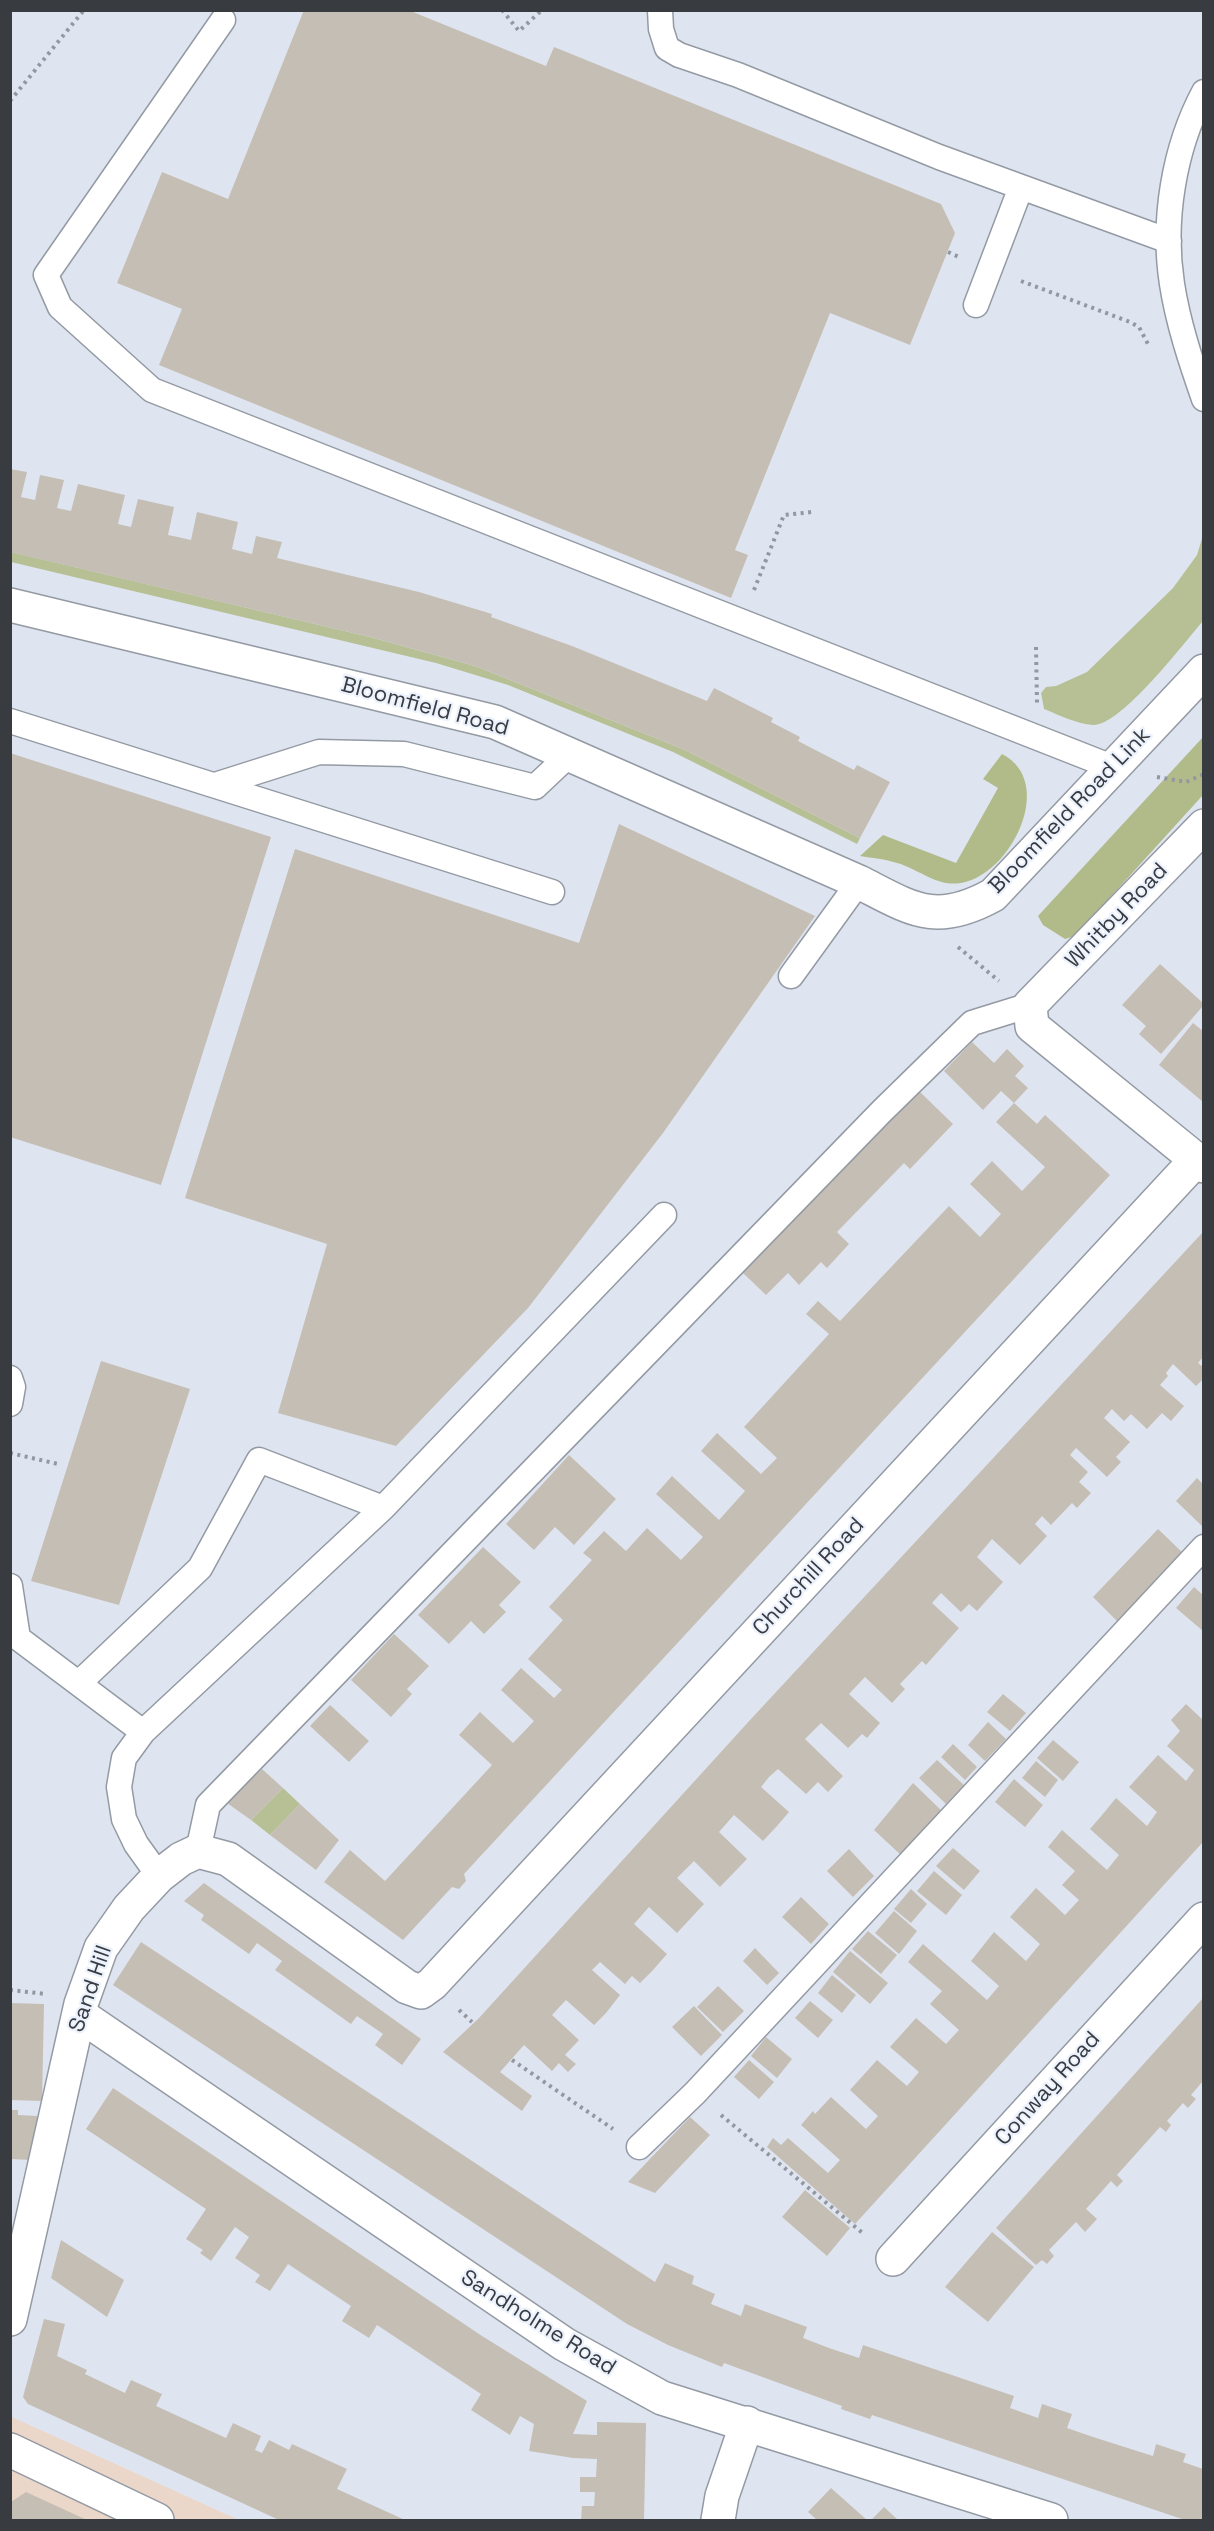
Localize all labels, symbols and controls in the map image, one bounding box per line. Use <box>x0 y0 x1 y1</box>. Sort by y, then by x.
street label: Bloomfield Road <box>338 672 512 742</box>
street label: Bloomfield Road Link <box>984 722 1156 900</box>
street label: Whitby Road <box>1060 858 1174 974</box>
street label: Churchill Road <box>748 1513 870 1641</box>
street label: Sand Hill <box>64 1942 118 2036</box>
street label: Conway Road <box>990 2027 1106 2151</box>
street label: Sandholme Road <box>456 2265 620 2381</box>

